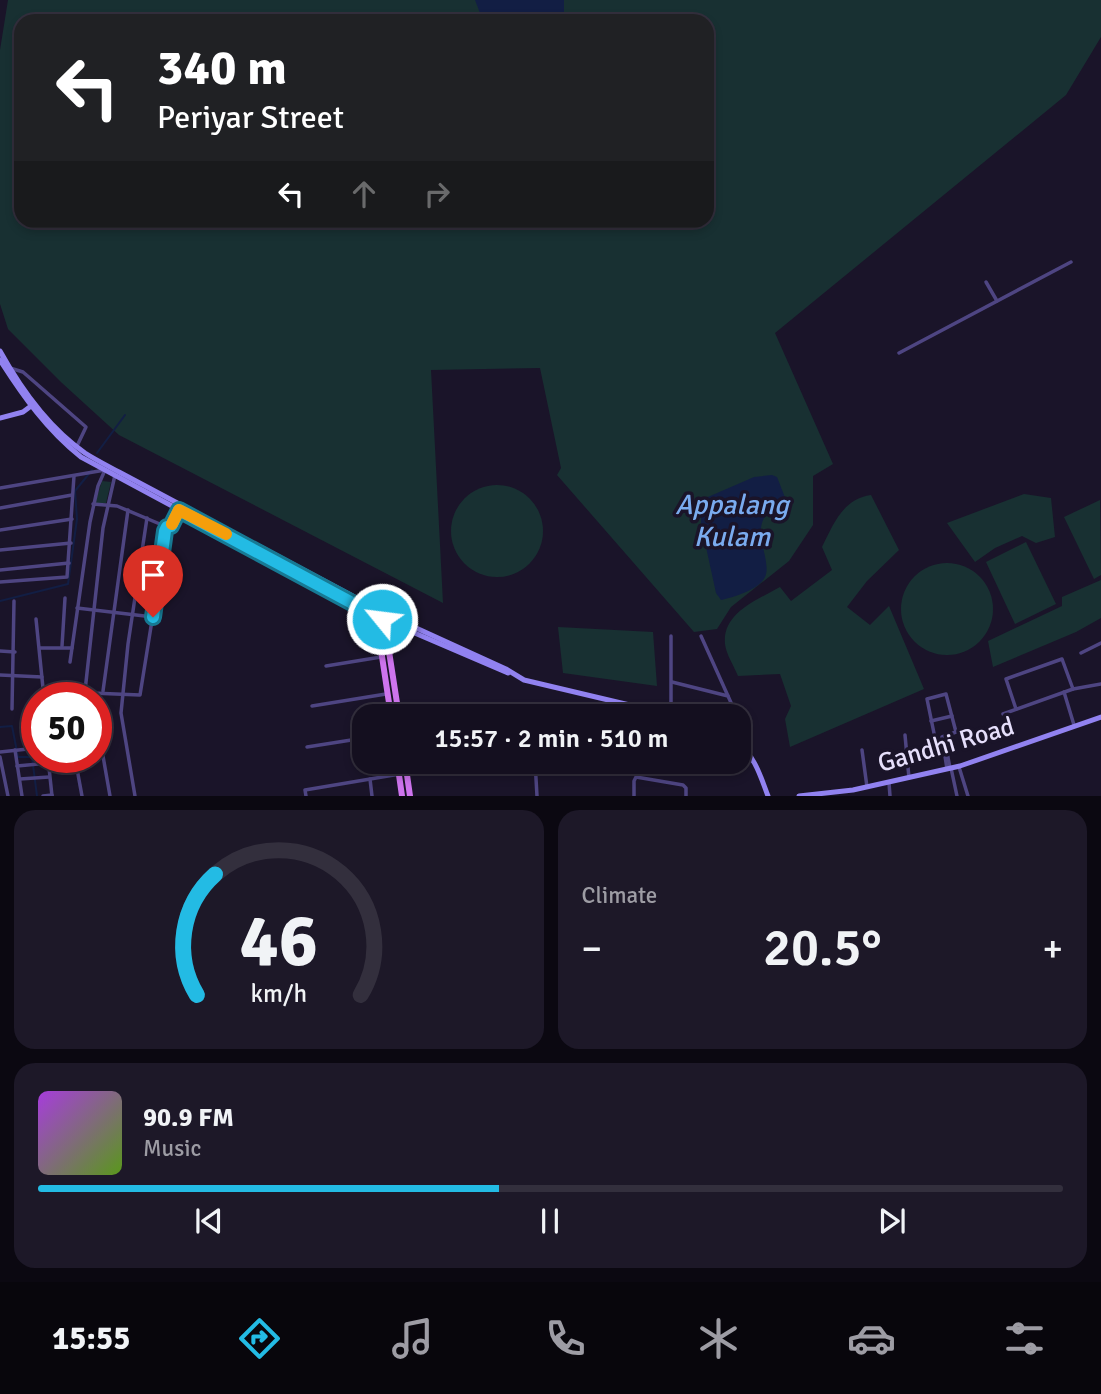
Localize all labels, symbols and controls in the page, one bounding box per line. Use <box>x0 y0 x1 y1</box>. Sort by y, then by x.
text: 340 m <box>157 38 287 98</box>
icon: left <box>42 42 133 133</box>
text: Periyar Street <box>157 98 344 137</box>
icon: left <box>272 175 310 213</box>
icon: ahead <box>345 175 383 213</box>
icon: right <box>418 175 456 213</box>
water label: Appalang Kulam <box>675 488 791 554</box>
pin <box>123 545 183 617</box>
icon: arrive <box>134 556 172 594</box>
position arrow <box>345 582 419 656</box>
speed limit sign: 50 <box>21 682 112 773</box>
street label: Gandhi Road <box>874 710 1018 780</box>
text: 15:57 · 2 min · 510 m <box>435 723 668 755</box>
text: Climate <box>582 881 657 910</box>
text: 46 <box>239 898 318 987</box>
text: 20.5° <box>763 916 882 980</box>
text: − <box>582 925 602 972</box>
text: + <box>1042 925 1063 972</box>
text: km/h <box>250 978 307 1009</box>
text: 90.9 FM <box>143 1102 234 1134</box>
text: Music <box>143 1134 201 1163</box>
icon: previous <box>190 1202 228 1240</box>
icon: pause <box>531 1202 569 1240</box>
icon: next <box>873 1202 911 1240</box>
icon: directions <box>235 1314 284 1363</box>
icon: music <box>388 1314 437 1363</box>
icon: phone <box>541 1314 590 1363</box>
icon: climate <box>694 1314 743 1363</box>
icon: car <box>847 1314 896 1363</box>
icon: filters <box>1000 1314 1049 1363</box>
text: 15:55 <box>52 1319 131 1358</box>

